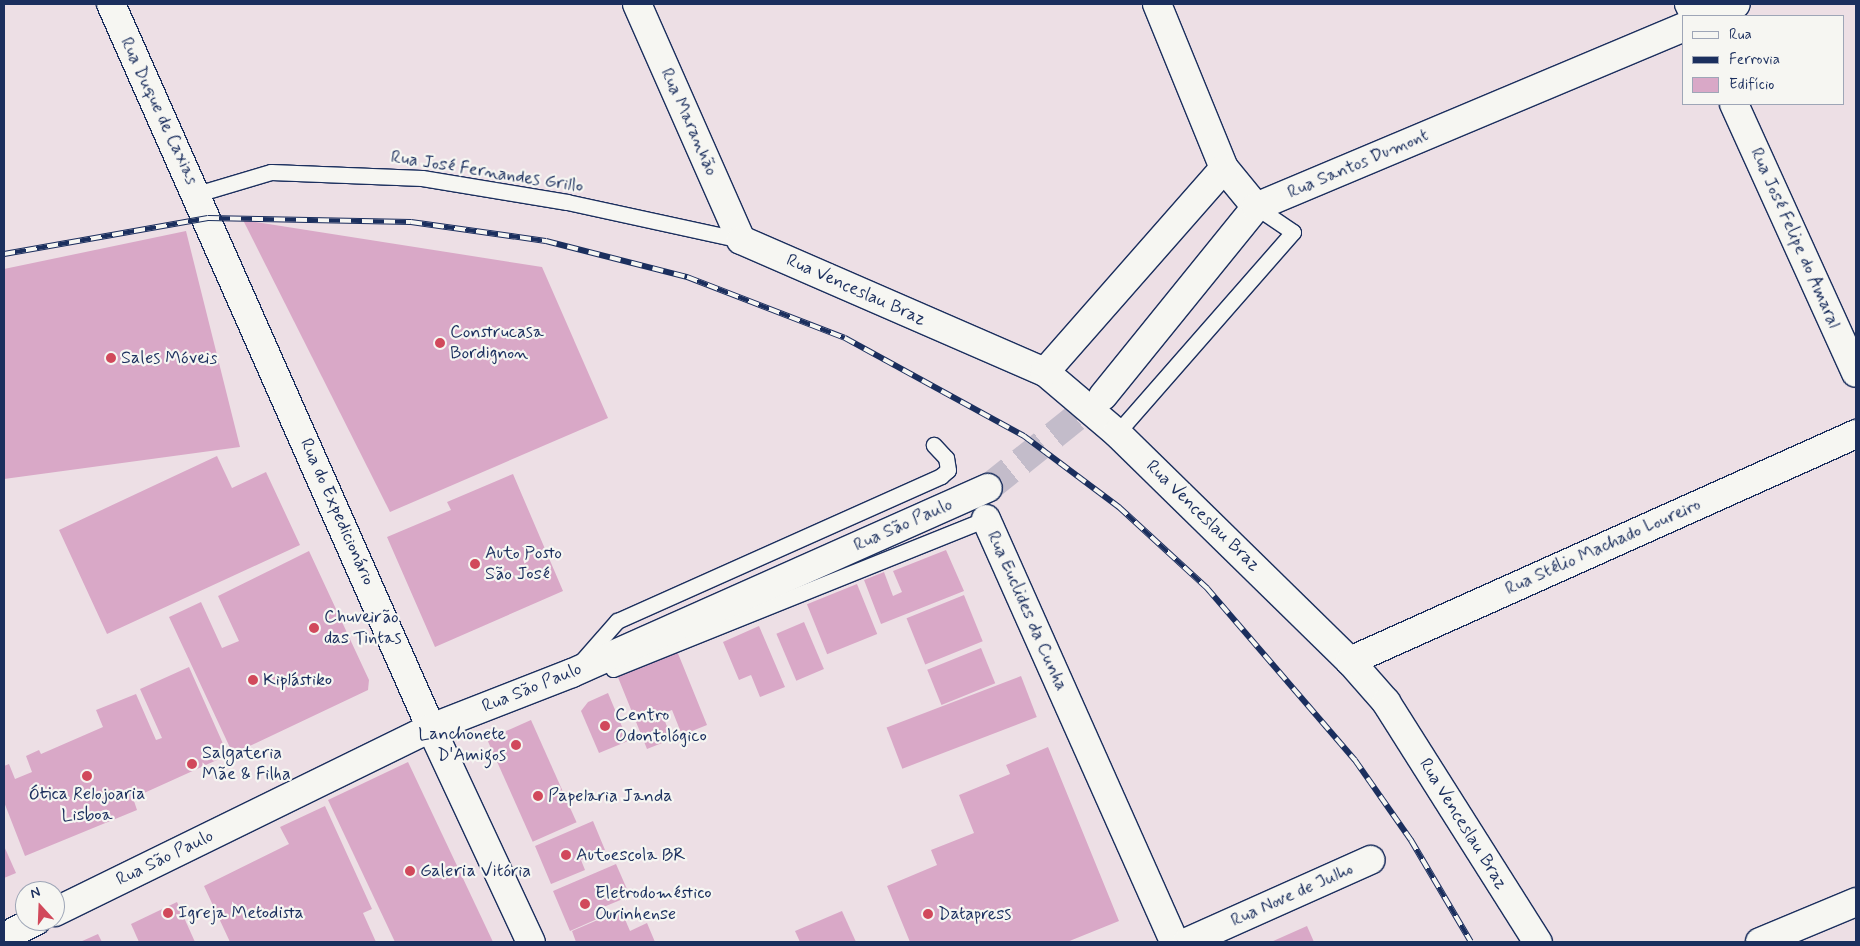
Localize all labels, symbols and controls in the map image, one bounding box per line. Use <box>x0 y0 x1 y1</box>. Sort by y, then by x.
legend <box>1682 15 1845 105</box>
text: Rua <box>1729 25 1752 45</box>
street label: Rua Duque de Caxias <box>116 35 202 187</box>
text: Ferrovia <box>1729 50 1780 70</box>
street label: Rua Maranhão <box>656 66 722 178</box>
text: Edifício <box>1729 75 1774 95</box>
street label: Rua Santos Dumont <box>1281 123 1435 205</box>
street label: Rua José Felipe do Amaral <box>1745 144 1845 332</box>
street label: Rua José Fernandes Grillo <box>389 146 585 198</box>
street label: Rua Venceslau Braz <box>783 250 929 330</box>
place label: Construcasa Bordignon <box>450 322 544 364</box>
marker: Construcasa Bordignon <box>434 337 446 349</box>
place label: Sales Móveis <box>121 347 217 369</box>
marker: Sales Móveis <box>105 352 117 364</box>
street label: Rua do Expedicionário <box>295 435 379 589</box>
street label: Rua Venceslau Braz <box>1141 456 1265 576</box>
street label: Rua Stélio Machado Loureiro <box>1502 494 1704 600</box>
street label: Rua São Paulo <box>852 495 954 555</box>
street label: Rua Euclides da Cunha <box>983 530 1071 692</box>
place label: Auto Posto São José <box>485 543 560 586</box>
marker: Auto Posto São José <box>469 558 481 570</box>
place label: Chuveirão das Tintas <box>324 607 401 650</box>
marker: Chuveirão das Tintas <box>308 622 320 634</box>
street label: Rua São Paulo <box>481 659 583 717</box>
place label: Kiplástiko <box>263 669 332 691</box>
marker: Kiplástiko <box>247 674 259 686</box>
place label: Centro Odontológico <box>615 705 707 748</box>
marker: Centro Odontológico <box>599 720 611 732</box>
place label: Lanchonete D'Amigos <box>418 724 506 766</box>
marker: Lanchonete D'Amigos <box>510 739 522 751</box>
place label: Salgateria Mãe & Filha <box>202 743 291 786</box>
street label: Rua Venceslau Braz <box>1414 755 1512 893</box>
marker: Salgateria Mãe & Filha <box>186 758 198 770</box>
marker: Ótica Relojoaria Lisboa <box>81 770 93 782</box>
place label: Ótica Relojoaria Lisboa <box>28 784 146 826</box>
place label: Papelaria Janda <box>548 785 671 807</box>
marker: Papelaria Janda <box>532 790 544 802</box>
street label: Rua São Paulo <box>115 826 215 890</box>
place label: Autoescola BR <box>576 844 684 866</box>
marker: Autoescola BR <box>560 849 572 861</box>
street label: Rua Nove de Julho <box>1227 858 1357 932</box>
place label: Galeria Vitória <box>420 860 531 882</box>
marker: Galeria Vitória <box>404 865 416 877</box>
north arrow <box>15 881 65 931</box>
text: N <box>28 883 43 903</box>
place label: Eletrodoméstico Ourinhense <box>595 883 712 926</box>
marker: Eletrodoméstico Ourinhense <box>579 898 591 910</box>
place label: Igreja Metodista <box>178 902 304 924</box>
place label: Datapress <box>938 903 1011 925</box>
marker: Igreja Metodista <box>162 907 174 919</box>
marker: Datapress <box>922 908 934 920</box>

